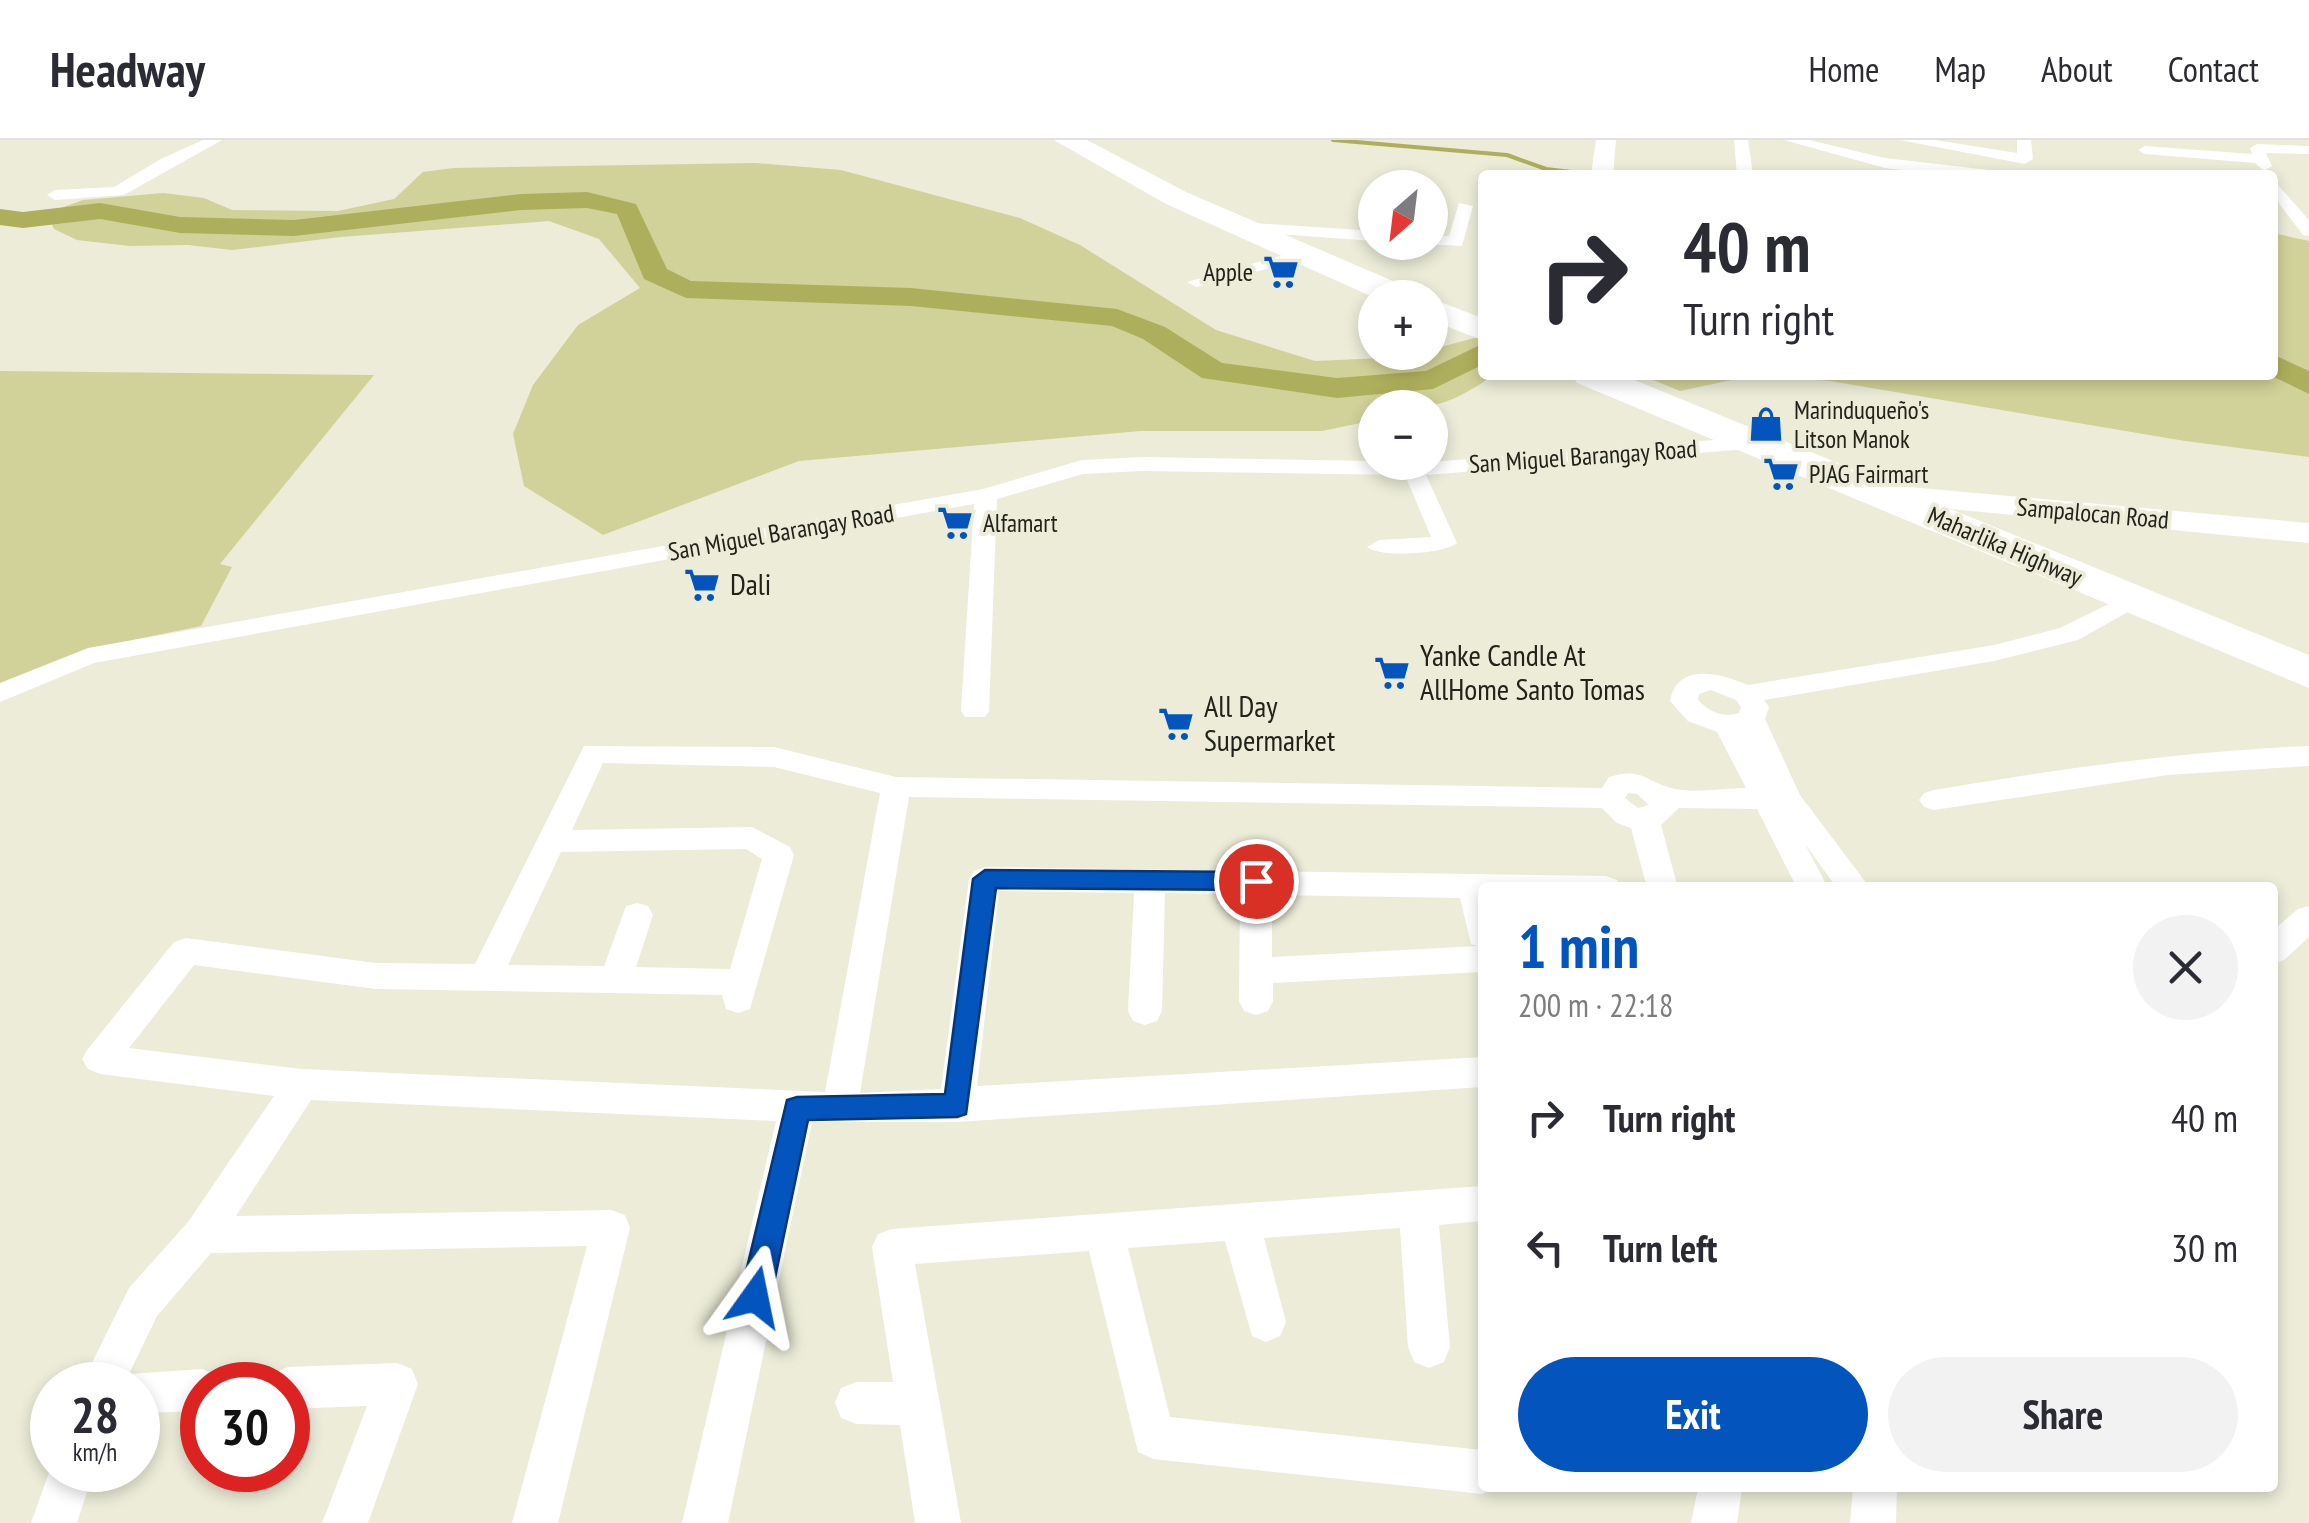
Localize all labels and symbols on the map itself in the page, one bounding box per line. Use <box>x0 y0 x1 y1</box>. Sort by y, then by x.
north arrow <box>1358 170 1448 260</box>
supermarket icon: Apple <box>1262 253 1300 291</box>
place label: Apple <box>1203 256 1253 288</box>
place label: Marinduqueño's Litson Manok <box>1794 394 1929 455</box>
shop icon: Marinduqueño's Litson Manok <box>1747 405 1785 443</box>
street label: San Miguel Barangay Road <box>1468 432 1698 480</box>
supermarket icon: PJAG Fairmart <box>1762 455 1800 493</box>
place label: PJAG Fairmart <box>1809 458 1929 490</box>
street label: Sampalocan Road <box>2016 490 2170 536</box>
street label: San Miguel Barangay Road <box>666 496 896 568</box>
street label: Maharlika Highway <box>1923 499 2088 593</box>
supermarket icon: Alfamart <box>936 504 974 542</box>
place label: Alfamart <box>983 507 1058 539</box>
place label: Dali <box>730 564 771 603</box>
supermarket icon: Dali <box>683 566 721 604</box>
place label: Yanke Candle At AllHome Santo Tomas <box>1420 635 1645 708</box>
supermarket icon: Yanke Candle At AllHome Santo Tomas <box>1373 654 1411 692</box>
place label: All Day Supermarket <box>1204 686 1336 759</box>
supermarket icon: All Day Supermarket <box>1157 705 1195 743</box>
pin <box>1214 839 1299 924</box>
position arrow <box>703 1245 807 1349</box>
speed limit sign: 30 <box>180 1362 310 1492</box>

